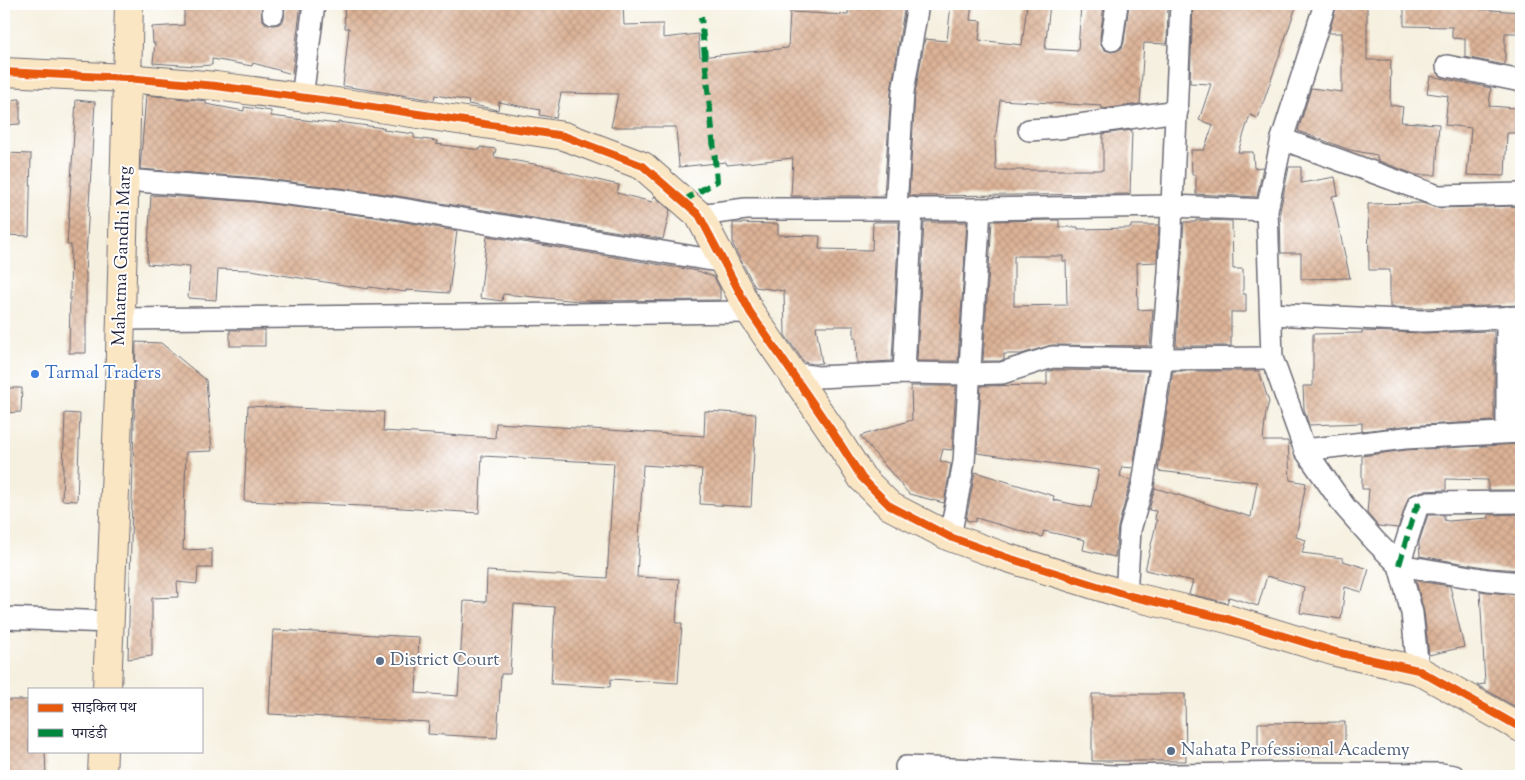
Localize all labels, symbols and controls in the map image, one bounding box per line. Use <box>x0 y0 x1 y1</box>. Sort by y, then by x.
street label: Mahatma Gandhi Marg <box>107 165 139 346</box>
place label: Tarmal Traders <box>45 361 161 387</box>
marker: Tarmal Traders <box>29 368 41 380</box>
place label: District Court <box>390 648 500 674</box>
marker: District Court <box>374 655 386 667</box>
legend <box>28 688 202 752</box>
text: साइकिल पथ <box>71 698 137 719</box>
text: पगडंडी <box>71 724 108 745</box>
place label: Nahata Professional Academy <box>1181 738 1410 764</box>
marker: Nahata Professional Academy <box>1165 745 1177 757</box>

